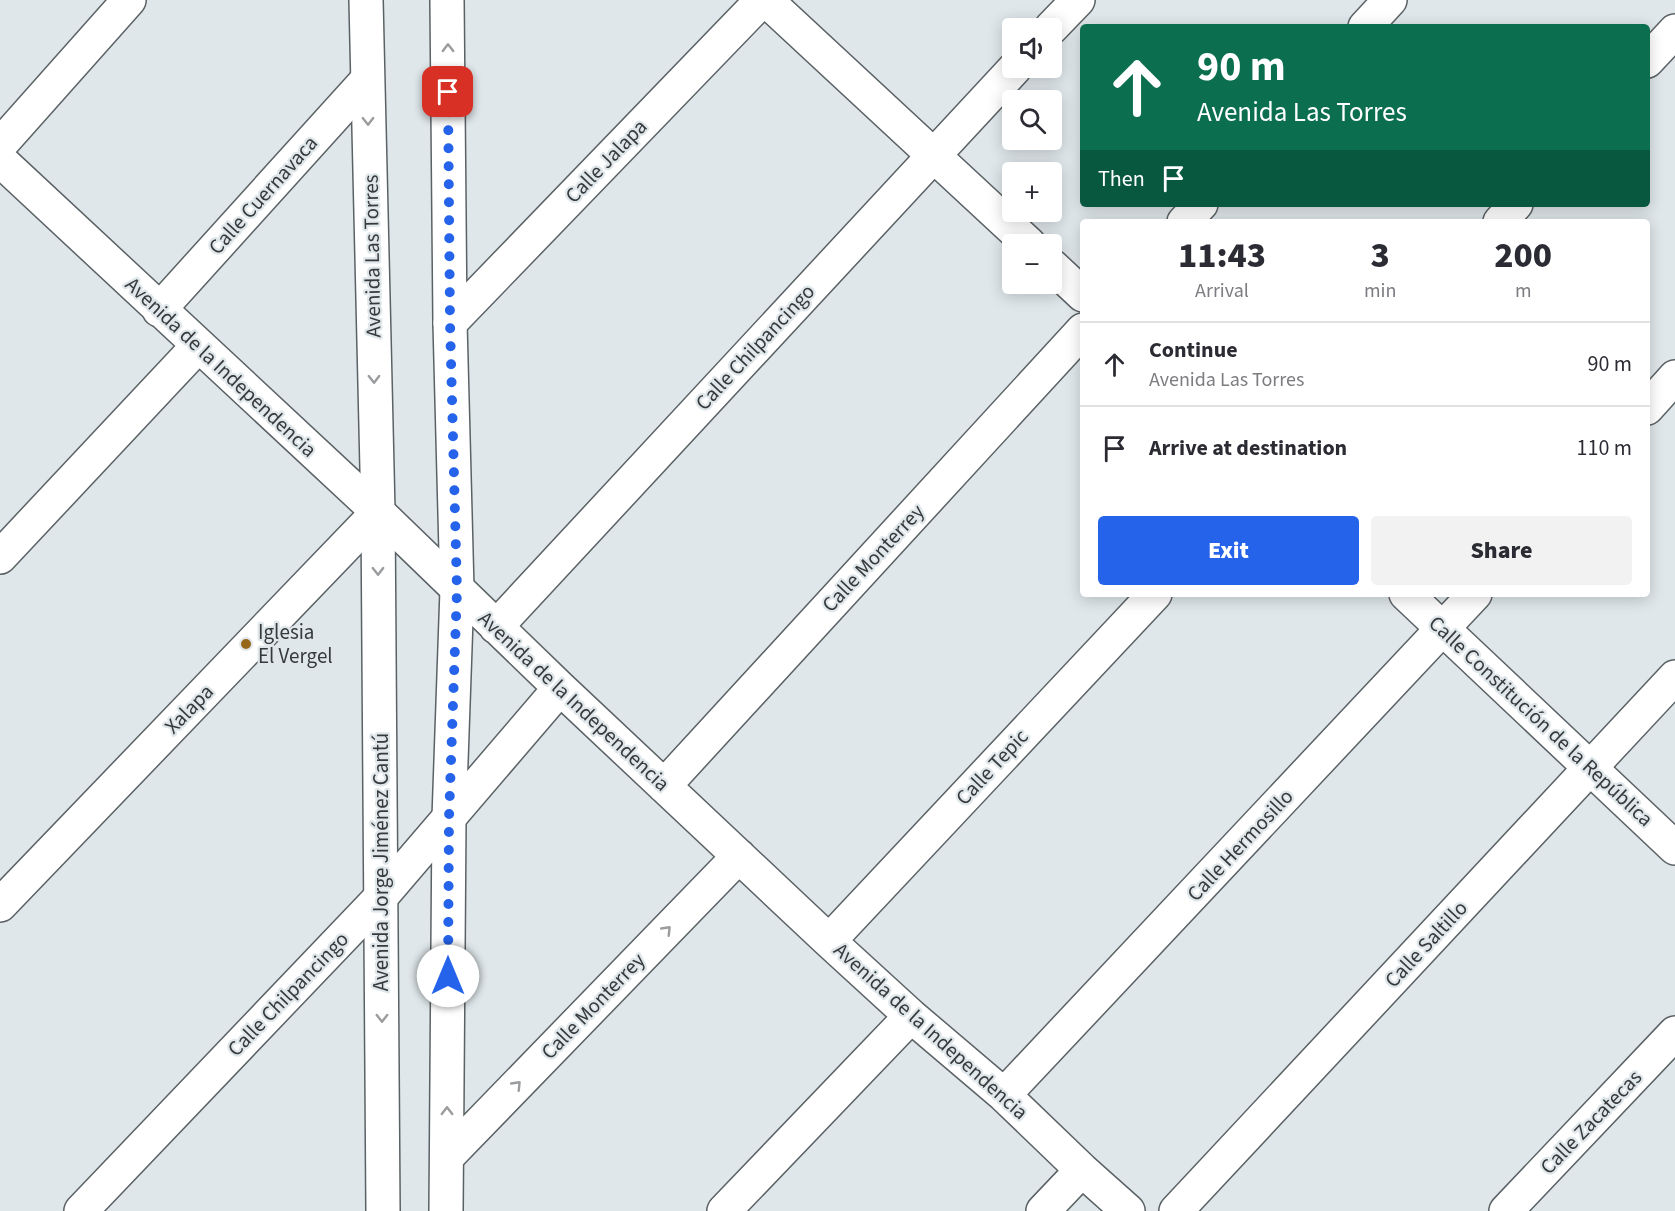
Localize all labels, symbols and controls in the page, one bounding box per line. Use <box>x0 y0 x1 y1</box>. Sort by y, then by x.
map controls <box>1002 18 1062 294</box>
button: sound <box>1002 18 1062 78</box>
text: 90 m <box>1197 37 1286 97</box>
one-way arrow <box>442 44 454 53</box>
icon: ahead <box>1098 48 1176 126</box>
pin <box>422 66 473 117</box>
icon: arrive <box>431 75 464 108</box>
button: search <box>1002 90 1062 150</box>
text: Avenida Las Torres <box>1197 93 1407 132</box>
street label: Calle Jalapa <box>558 112 654 210</box>
one-way arrow <box>362 117 375 126</box>
street label: Calle Cuernavaca <box>201 129 325 261</box>
button: + <box>1002 162 1062 222</box>
icon: arrive <box>1157 162 1190 195</box>
text: Then <box>1098 163 1145 195</box>
street label: Avenida Las Torres <box>356 174 388 338</box>
text: 11:43 <box>1178 230 1266 281</box>
text: 3 <box>1371 230 1390 281</box>
text: 200 <box>1494 230 1552 281</box>
button: − <box>1002 234 1062 294</box>
street label: Avenida de la Independencia <box>118 270 324 464</box>
street label: Calle Chilpancingo <box>688 277 822 417</box>
text: Arrival <box>1195 277 1249 305</box>
text: min <box>1364 277 1396 305</box>
text: m <box>1515 277 1531 305</box>
text: Continue <box>1149 334 1238 366</box>
icon: ahead <box>1098 348 1131 381</box>
text: 90 m <box>1587 348 1632 380</box>
text: Avenida Las Torres <box>1149 366 1304 394</box>
one-way arrow <box>368 375 381 384</box>
icon: arrive <box>1098 432 1131 465</box>
text: Arrive at destination <box>1149 432 1347 464</box>
text: 110 m <box>1577 432 1632 464</box>
street label: Calle Monterrey <box>815 497 931 619</box>
button: Exit <box>1098 516 1359 585</box>
button: Share <box>1371 516 1632 585</box>
one-way arrow <box>372 566 384 575</box>
street label: Avenida de la Independencia <box>471 604 677 798</box>
street label: Calle Constitución de la República <box>1422 609 1660 833</box>
place label: Iglesia El Vergel <box>258 617 333 671</box>
marker: Iglesia El Vergel <box>239 637 253 651</box>
street label: Xalapa <box>158 677 220 741</box>
street label: Calle Tepic <box>949 722 1036 812</box>
street label: Avenida Jorge Jiménez Cantú <box>366 733 396 991</box>
street label: Calle Hermosillo <box>1180 782 1300 908</box>
street label: Calle Saltillo <box>1378 894 1474 994</box>
street label: Calle Chilpancingo <box>221 925 355 1063</box>
one-way arrow <box>660 926 671 936</box>
street label: Avenida de la Independencia <box>827 935 1035 1127</box>
position arrow <box>416 944 480 1008</box>
street label: Calle Monterrey <box>534 946 652 1066</box>
one-way arrow <box>376 1013 388 1022</box>
street label: Calle Zacatecas <box>1533 1063 1649 1181</box>
one-way arrow <box>509 1081 520 1092</box>
one-way arrow <box>441 1106 453 1115</box>

